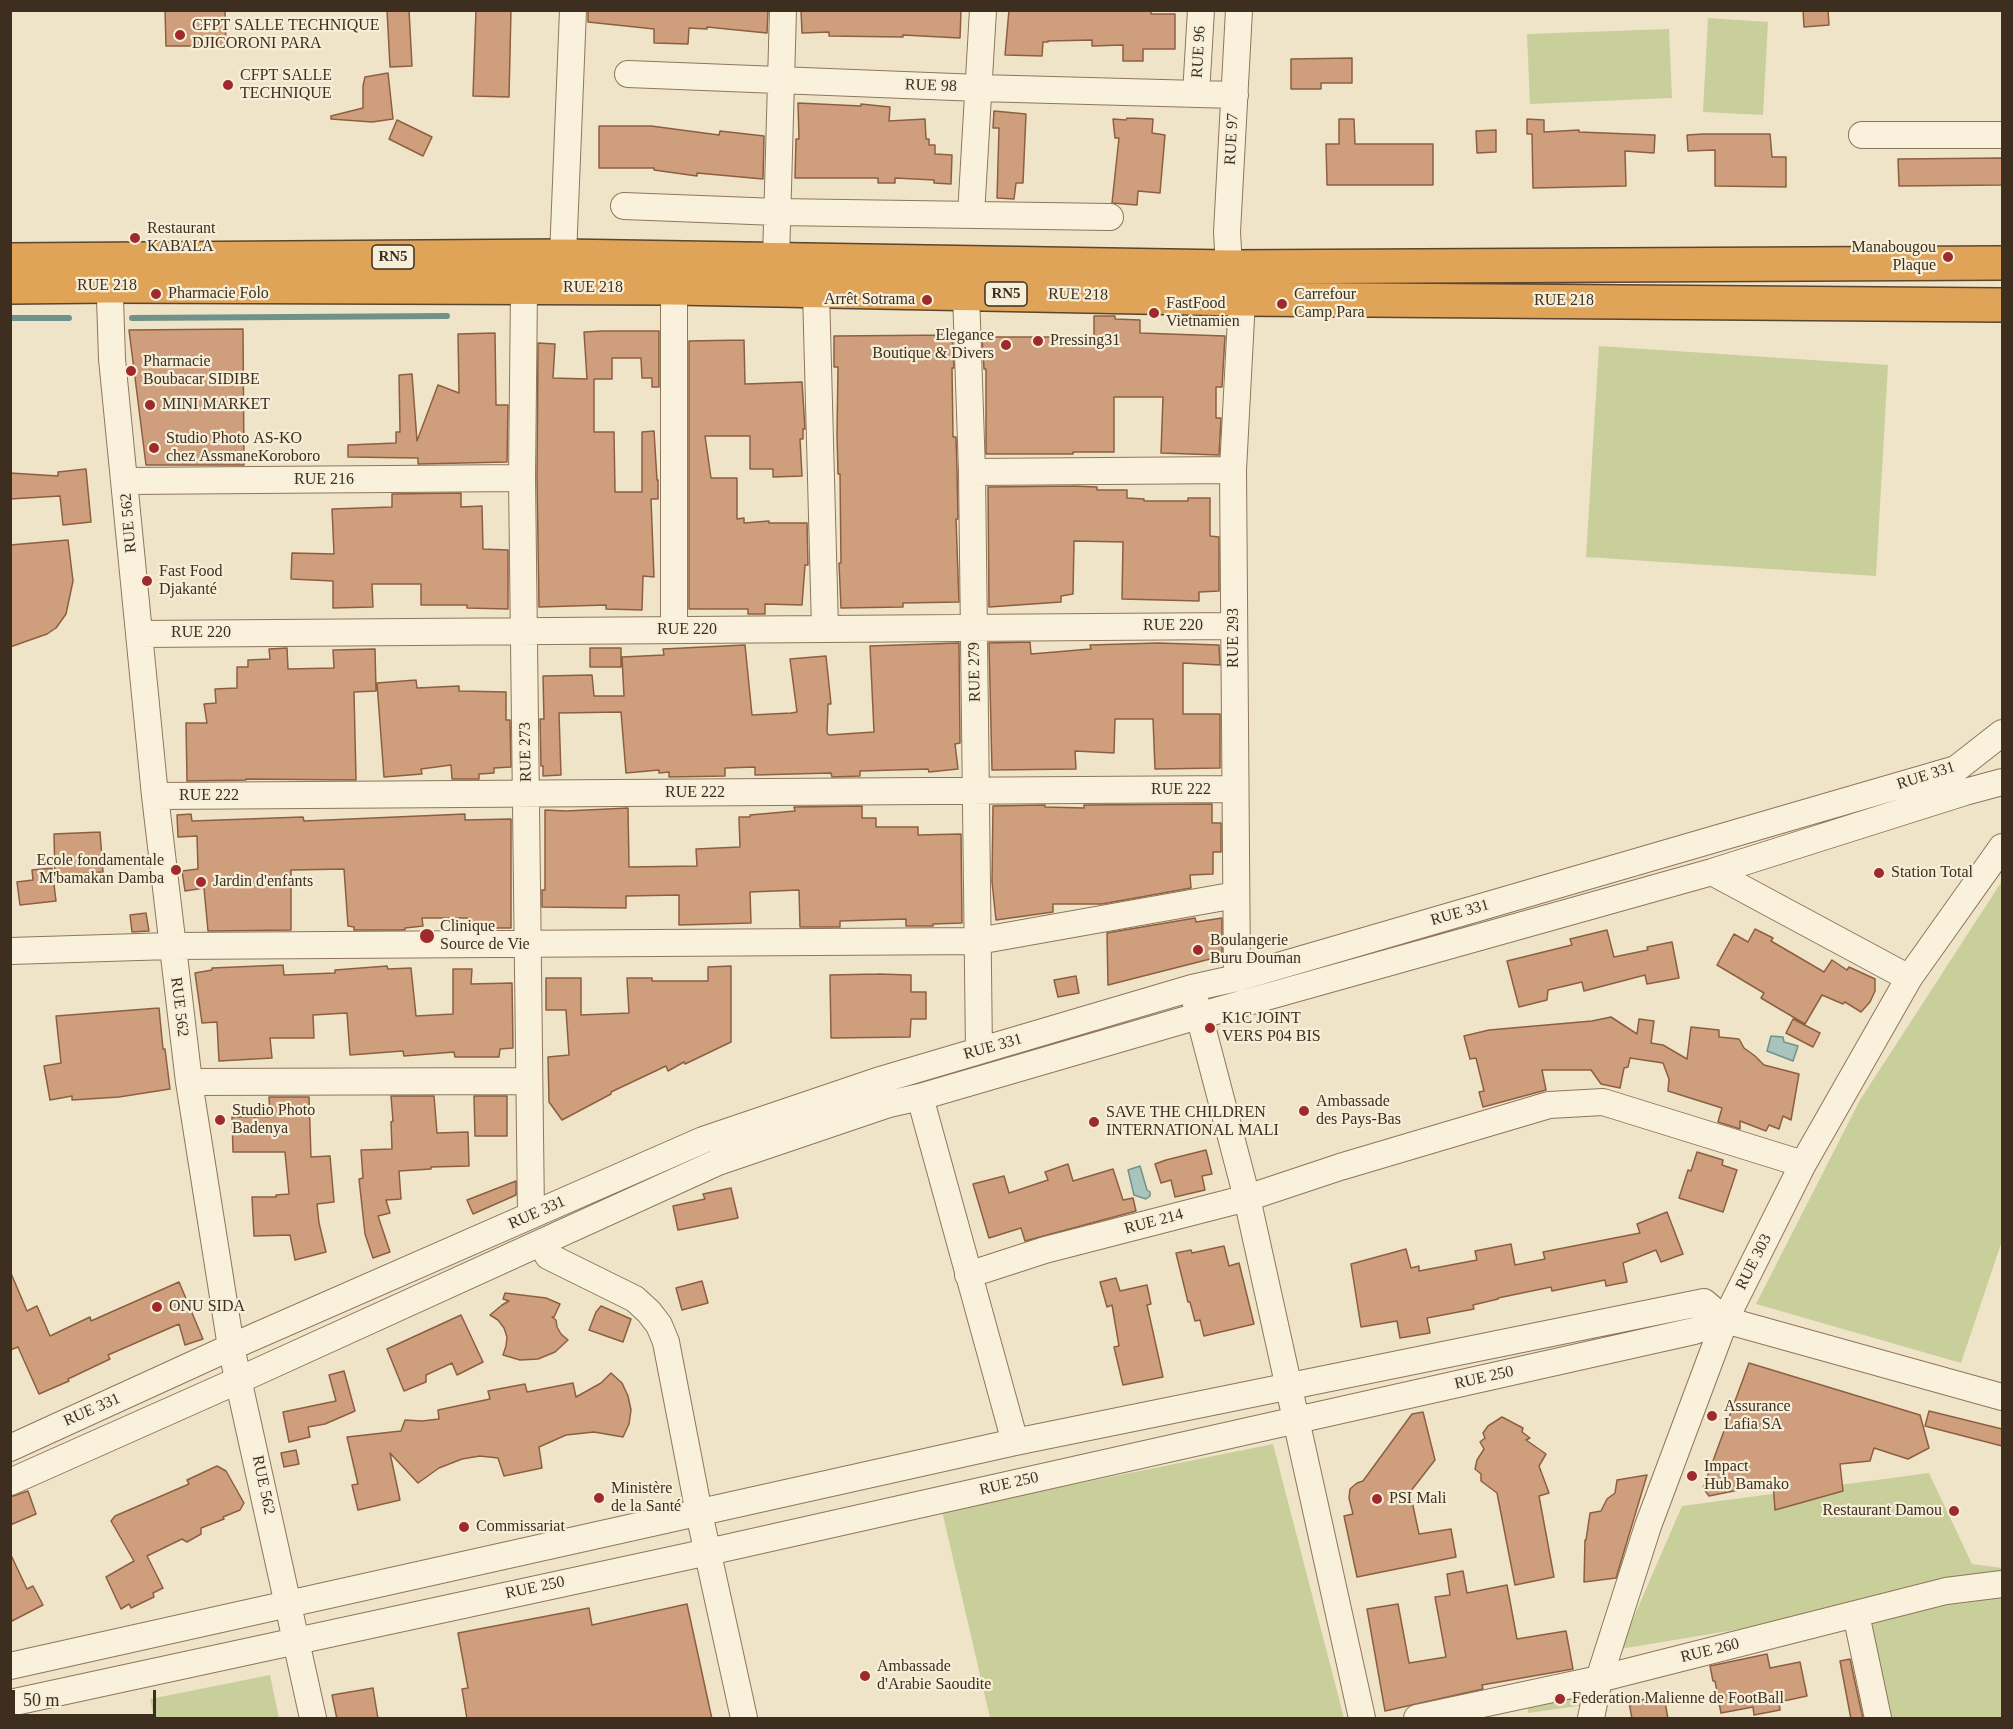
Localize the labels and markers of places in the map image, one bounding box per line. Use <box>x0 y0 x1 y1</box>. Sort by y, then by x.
place label: CFPT SALLE TECHNIQUE DJICORONI PARA <box>192 16 380 54</box>
marker: CFPT SALLE TECHNIQUE DJICORONI PARA <box>173 28 187 42</box>
place label: CFPT SALLE TECHNIQUE <box>240 66 332 104</box>
marker: CFPT SALLE TECHNIQUE <box>221 78 235 92</box>
place label: Restaurant KABALA <box>147 219 215 257</box>
marker: Restaurant KABALA <box>128 231 142 245</box>
place label: Manabougou Plaque <box>1852 238 1936 276</box>
marker: Manabougou Plaque <box>1941 250 1955 264</box>
place label: Pharmacie Folo <box>168 284 269 304</box>
place label: Carrefour Camp Para <box>1294 285 1365 323</box>
marker: Pharmacie Folo <box>149 287 163 301</box>
place label: Arrêt Sotrama <box>824 290 915 310</box>
marker: Arrêt Sotrama <box>920 293 934 307</box>
place label: FastFood Vietnamien <box>1166 294 1240 332</box>
marker: Carrefour Camp Para <box>1275 297 1289 311</box>
marker: FastFood Vietnamien <box>1147 306 1161 320</box>
place label: Elegance Boutique & Divers <box>872 326 994 364</box>
place label: Pressing31 <box>1050 331 1120 351</box>
marker: Pressing31 <box>1031 334 1045 348</box>
marker: Elegance Boutique & Divers <box>999 338 1013 352</box>
place label: Pharmacie Boubacar SIDIBE <box>143 352 260 390</box>
marker: Pharmacie Boubacar SIDIBE <box>124 364 138 378</box>
place label: MINI MARKET <box>162 395 270 415</box>
marker: MINI MARKET <box>143 398 157 412</box>
place label: Studio Photo AS-KO chez AssmaneKoroboro <box>166 429 320 467</box>
marker: Studio Photo AS-KO chez AssmaneKoroboro <box>147 441 161 455</box>
place label: Fast Food Djakanté <box>159 562 223 600</box>
marker: Fast Food Djakanté <box>140 574 154 588</box>
place label: Ecole fondamentale M'bamakan Damba <box>37 851 164 889</box>
marker: Ecole fondamentale M'bamakan Damba <box>169 863 183 877</box>
place label: Station Total <box>1891 863 1973 883</box>
marker: Station Total <box>1872 866 1886 880</box>
place label: Jardin d'enfants <box>213 872 313 892</box>
marker: Jardin d'enfants <box>194 875 208 889</box>
place label: Clinique Source de Vie <box>440 917 530 955</box>
marker: Clinique Source de Vie <box>418 927 436 945</box>
place label: Boulangerie Buru Douman <box>1210 931 1301 969</box>
marker: Boulangerie Buru Douman <box>1191 943 1205 957</box>
place label: K1C JOINT VERS P04 BIS <box>1222 1009 1321 1047</box>
marker: K1C JOINT VERS P04 BIS <box>1203 1021 1217 1035</box>
place label: Ambassade des Pays-Bas <box>1316 1092 1401 1130</box>
place label: Studio Photo Badenya <box>232 1101 315 1139</box>
place label: SAVE THE CHILDREN INTERNATIONAL MALI <box>1106 1103 1279 1141</box>
marker: Ambassade des Pays-Bas <box>1297 1104 1311 1118</box>
marker: Studio Photo Badenya <box>213 1113 227 1127</box>
marker: SAVE THE CHILDREN INTERNATIONAL MALI <box>1087 1115 1101 1129</box>
place label: ONU SIDA <box>169 1297 245 1317</box>
marker: ONU SIDA <box>150 1300 164 1314</box>
place label: Assurance Lafia SA <box>1724 1397 1791 1435</box>
marker: Assurance Lafia SA <box>1705 1409 1719 1423</box>
place label: Impact Hub Bamako <box>1704 1457 1789 1495</box>
marker: Impact Hub Bamako <box>1685 1469 1699 1483</box>
place label: Ministère de la Santé <box>611 1479 681 1517</box>
place label: PSI Mali <box>1389 1489 1446 1509</box>
marker: Ministère de la Santé <box>592 1491 606 1505</box>
marker: PSI Mali <box>1370 1492 1384 1506</box>
place label: Restaurant Damou <box>1822 1501 1942 1521</box>
marker: Restaurant Damou <box>1947 1504 1961 1518</box>
place label: Commissariat <box>476 1517 565 1537</box>
marker: Commissariat <box>457 1520 471 1534</box>
place label: Ambassade d'Arabie Saoudite <box>877 1657 991 1695</box>
marker: Ambassade d'Arabie Saoudite <box>858 1669 872 1683</box>
place label: Federation Malienne de FootBall <box>1572 1689 1784 1709</box>
marker: Federation Malienne de FootBall <box>1553 1692 1567 1706</box>

